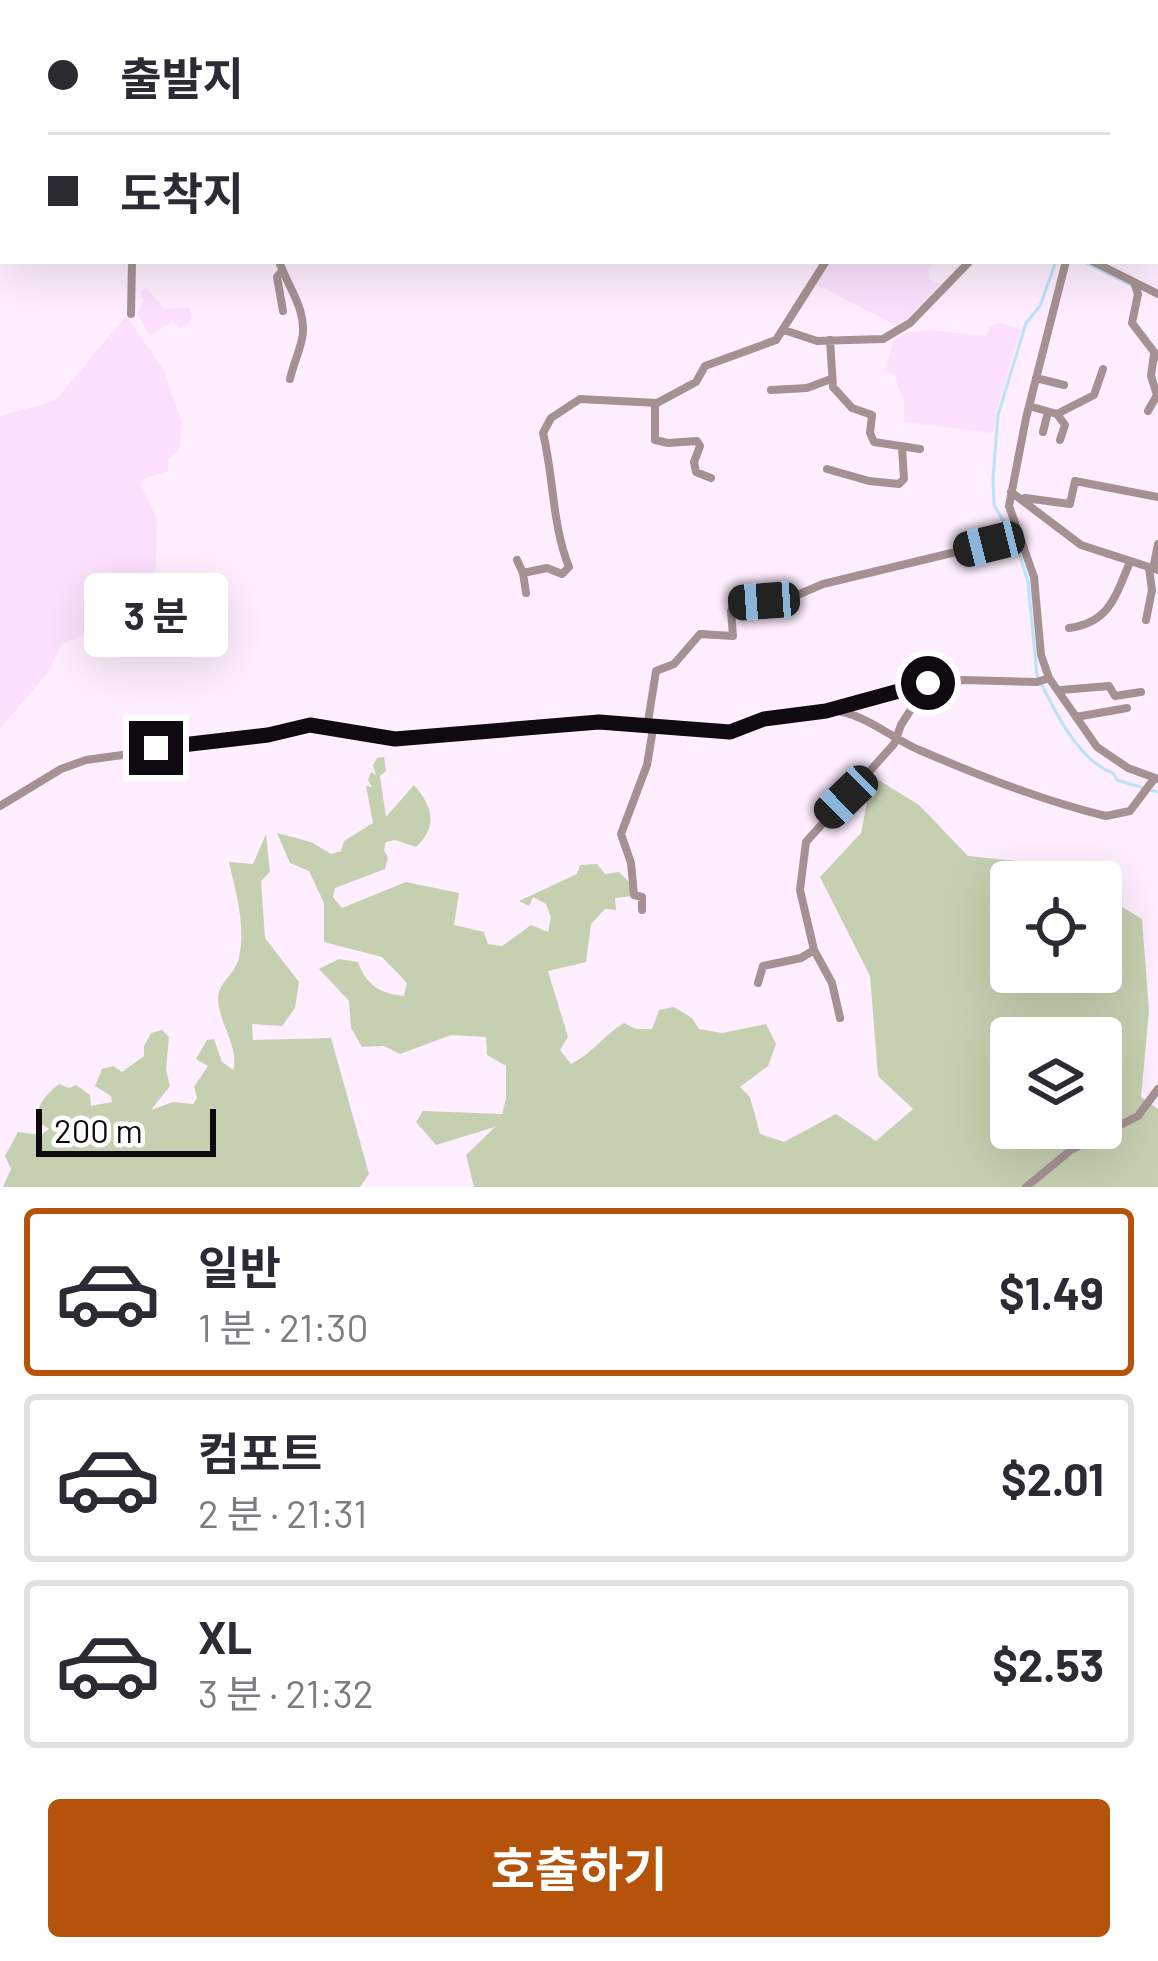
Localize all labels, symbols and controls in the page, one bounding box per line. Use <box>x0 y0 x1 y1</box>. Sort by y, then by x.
text: 출발지 <box>120 50 244 104</box>
text: 도착지 <box>120 165 244 219</box>
car <box>950 518 1028 570</box>
callout: 3 분 <box>84 574 228 658</box>
car <box>727 581 801 621</box>
text: 3 분 <box>124 591 188 638</box>
route start <box>901 656 955 710</box>
route end <box>129 721 183 775</box>
car <box>808 759 884 835</box>
map controls <box>990 861 1122 1149</box>
button: locate <box>990 861 1122 993</box>
button: layers <box>990 1017 1122 1149</box>
scale bar <box>36 1103 216 1156</box>
text: 200 m <box>54 1110 143 1150</box>
icon: car <box>54 1238 162 1346</box>
text: 일반 <box>198 1239 281 1293</box>
text: $1.49 <box>999 1265 1104 1319</box>
text: 1 분 · 21:30 <box>198 1303 368 1350</box>
icon: car <box>54 1424 162 1532</box>
text: 컴포트 <box>198 1425 322 1479</box>
text: $2.01 <box>1001 1451 1104 1505</box>
text: 2 분 · 21:31 <box>198 1489 367 1536</box>
text: XL <box>198 1609 252 1663</box>
icon: car <box>54 1610 162 1718</box>
text: $2.53 <box>992 1637 1104 1691</box>
text: 3 분 · 21:32 <box>198 1669 374 1716</box>
button: 호출하기 <box>48 1799 1110 1937</box>

